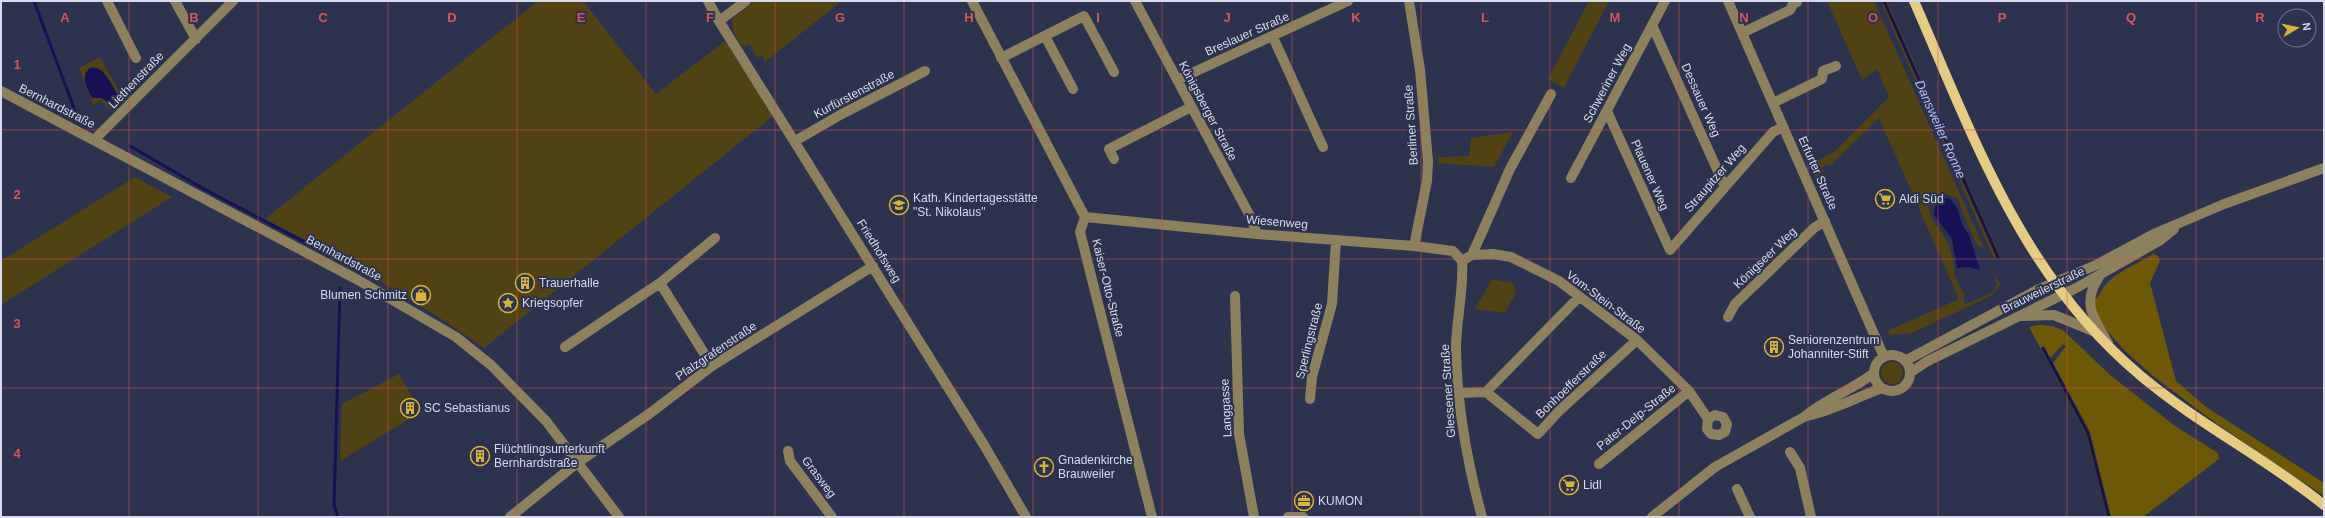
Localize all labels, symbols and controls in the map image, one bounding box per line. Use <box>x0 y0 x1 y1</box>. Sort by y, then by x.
north arrow <box>2277 8 2317 48</box>
street label: Breslauer Straße <box>1203 9 1292 59</box>
text: A <box>60 10 70 25</box>
text: B <box>189 10 199 25</box>
text: C <box>318 10 328 25</box>
text: D <box>447 10 457 25</box>
text: E <box>577 10 586 25</box>
text: F <box>706 10 714 25</box>
text: G <box>835 10 845 25</box>
text: H <box>964 10 974 25</box>
text: I <box>1096 10 1100 25</box>
text: J <box>1223 10 1231 25</box>
text: K <box>1351 10 1361 25</box>
text: L <box>1481 10 1489 25</box>
text: M <box>1610 10 1620 25</box>
text: N <box>1739 10 1749 25</box>
text: O <box>1868 10 1878 25</box>
text: P <box>1998 10 2007 25</box>
text: Q <box>2126 10 2136 25</box>
text: R <box>2255 10 2265 25</box>
text: N <box>2300 22 2313 31</box>
street label: Schweriner Weg <box>1580 41 1634 125</box>
street label: Liethenstraße <box>105 49 167 111</box>
text: 1 <box>13 57 21 72</box>
street label: Königsberger Straße <box>1176 59 1240 163</box>
street label: Dessauer Weg <box>1679 61 1723 139</box>
street label: Kurfürstenstraße <box>811 67 897 121</box>
water label: Dansweiler Ronne <box>1912 78 1969 181</box>
street label: Bernhardstraße <box>17 81 98 131</box>
street label: Berliner Straße <box>1401 84 1421 166</box>
street label: Erfurter Straße <box>1795 134 1841 212</box>
street label: Plauener Weg <box>1628 138 1672 212</box>
street label: Straupitzer Weg <box>1682 141 1748 215</box>
text: 2 <box>13 187 21 202</box>
supermarket icon: Aldi Süd <box>1874 188 1896 210</box>
place label: Kath. Kindertagesstätte "St. Nikolaus" <box>913 191 1038 219</box>
place label: Aldi Süd <box>1899 192 1944 206</box>
school or university icon: Kath. Kindertagesstätte "St. Nikolaus" <box>888 194 910 216</box>
street label: Wiesenweg <box>1245 212 1309 232</box>
street label: Friedhofsweg <box>854 217 904 285</box>
street label: Königseer Weg <box>1731 225 1799 291</box>
street label: Bernhardstraße <box>304 232 384 284</box>
street label: Kaiser-Otto-Straße <box>1089 237 1127 339</box>
street label: Brauweilerstraße <box>1999 264 2087 316</box>
street label: Vom-Stein-Straße <box>1564 268 1649 336</box>
building icon: Trauerhalle <box>514 272 536 294</box>
place label: Trauerhalle <box>539 276 600 290</box>
shop icon: Blumen Schmitz <box>410 284 432 306</box>
place label: Blumen Schmitz <box>320 288 407 302</box>
place icon: Kriegsopfer <box>497 292 519 314</box>
place label: Kriegsopfer <box>522 296 583 310</box>
street label: Sperlingstraße <box>1293 301 1325 381</box>
text: 3 <box>13 316 21 331</box>
street label: Pfalzgrafenstraße <box>673 319 759 383</box>
place label: Seniorenzentrum Johanniter-Stift <box>1788 333 1879 361</box>
building icon: Seniorenzentrum Johanniter-Stift <box>1763 336 1785 358</box>
street label: Glessener Straße <box>1438 343 1458 438</box>
street label: Bonhoefferstraße <box>1533 347 1609 421</box>
street label: Langgasse <box>1217 378 1235 438</box>
street label: Pater-Delp-Straße <box>1594 381 1678 453</box>
building icon: SC Sebastianus <box>399 397 421 419</box>
place label: SC Sebastianus <box>424 401 510 415</box>
place label: Flüchtlingsunterkunft Bernhardstraße <box>494 442 605 470</box>
building icon: Flüchtlingsunterkunft Bernhardstraße <box>469 445 491 467</box>
text: 4 <box>13 446 21 461</box>
place label: Gnadenkirche Brauweiler <box>1058 453 1133 481</box>
street label: Grasweg <box>799 454 839 500</box>
church icon: Gnadenkirche Brauweiler <box>1033 456 1055 478</box>
supermarket icon: Lidl <box>1558 474 1580 496</box>
place label: Lidl <box>1583 478 1602 492</box>
office icon: KUMON <box>1293 490 1315 512</box>
place label: KUMON <box>1318 494 1363 508</box>

